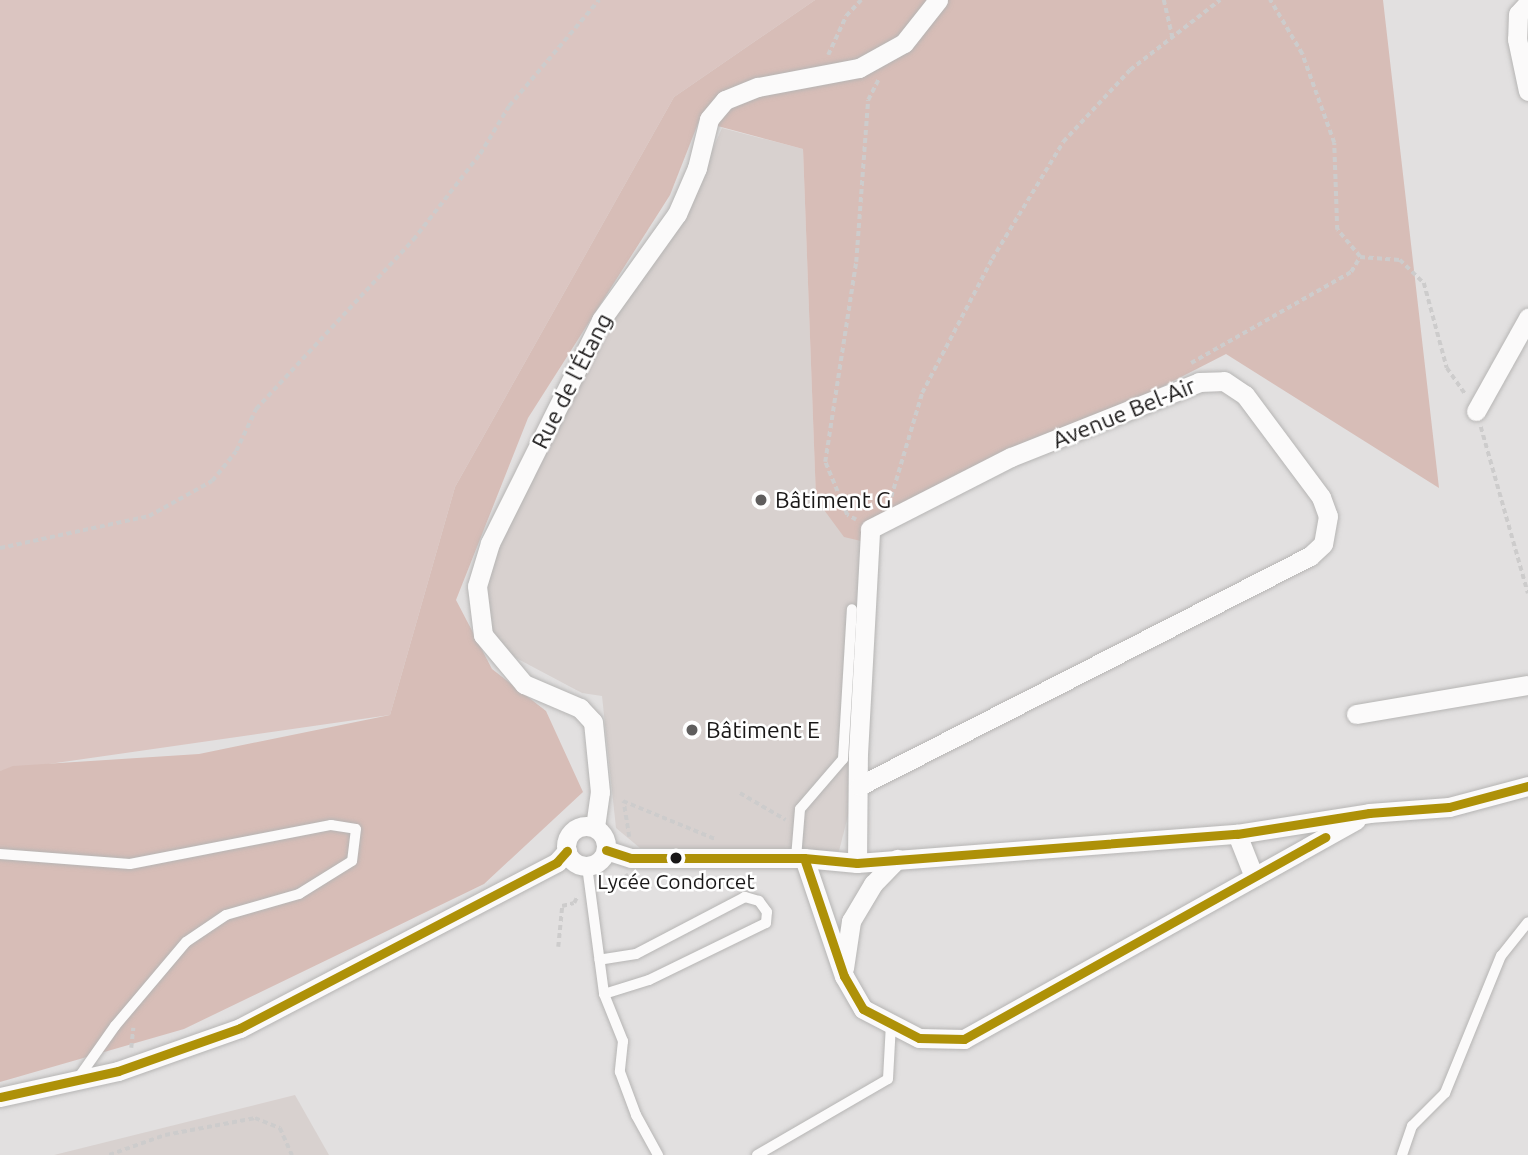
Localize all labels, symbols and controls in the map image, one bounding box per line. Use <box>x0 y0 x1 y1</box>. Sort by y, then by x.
street label: Rue de l'Étang <box>526 309 618 453</box>
street label: Avenue Bel-Air <box>1048 372 1200 454</box>
place label: Bâtiment G <box>775 486 891 514</box>
marker: Bâtiment G <box>753 492 769 508</box>
place label: Bâtiment E <box>706 716 820 744</box>
marker: Bâtiment E <box>684 722 700 738</box>
marker: Lycée Condorcet <box>669 851 683 865</box>
place label: Lycée Condorcet <box>597 868 755 894</box>

